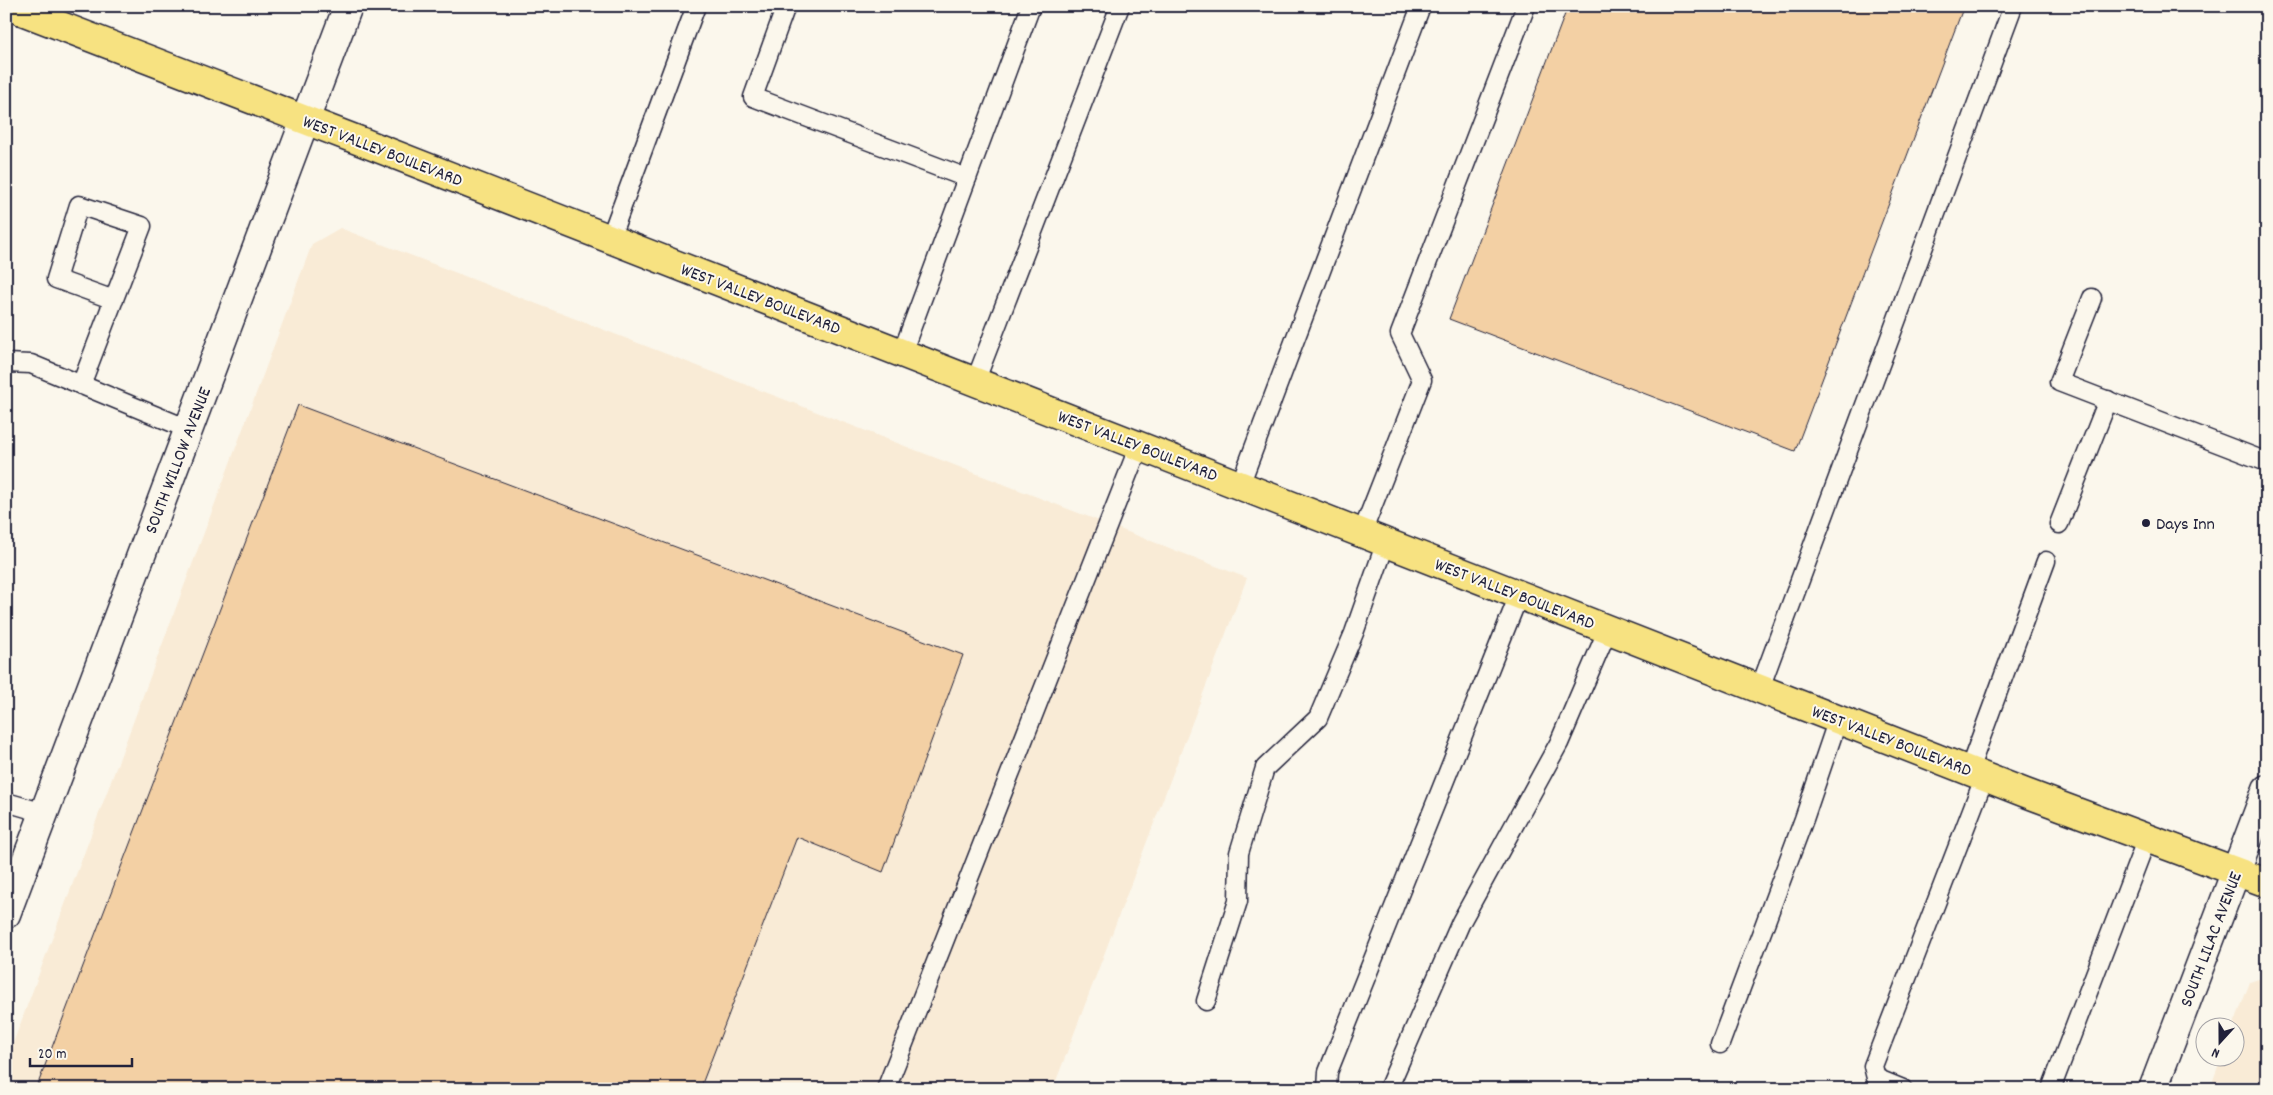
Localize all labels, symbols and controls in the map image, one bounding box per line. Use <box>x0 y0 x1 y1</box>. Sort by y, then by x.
street label: WEST VALLEY BOULEVARD <box>299 110 466 194</box>
street label: WEST VALLEY BOULEVARD <box>677 258 844 342</box>
street label: SOUTH WILLOW AVENUE <box>140 384 219 538</box>
street label: WEST VALLEY BOULEVARD <box>1054 405 1221 489</box>
place label: Days Inn <box>2156 513 2215 538</box>
marker: Days Inn <box>2140 517 2152 529</box>
street label: WEST VALLEY BOULEVARD <box>1431 553 1598 637</box>
street label: WEST VALLEY BOULEVARD <box>1808 700 1975 784</box>
street label: SOUTH LILAC AVENUE <box>2175 869 2250 1011</box>
north arrow <box>2196 1018 2246 1068</box>
scale bar <box>30 1035 132 1067</box>
text: N <box>2209 1042 2223 1063</box>
text: 20 m <box>38 1044 66 1066</box>

